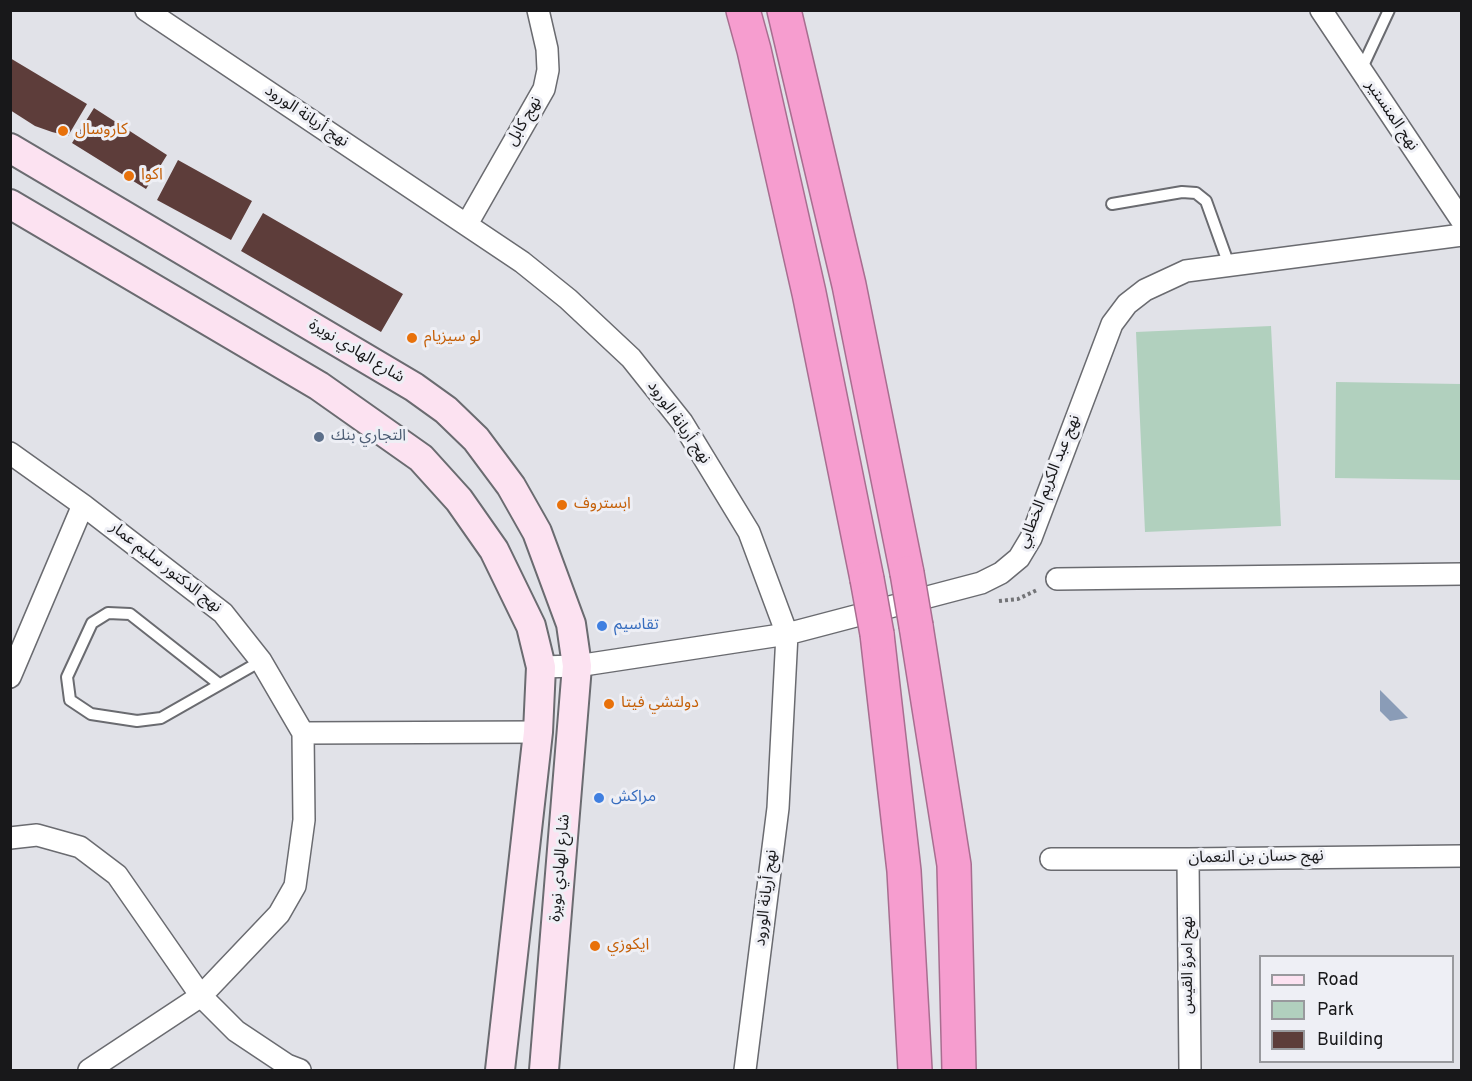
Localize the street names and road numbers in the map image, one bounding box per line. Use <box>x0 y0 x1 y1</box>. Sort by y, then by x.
street label: نهج المنستير <box>1360 77 1422 155</box>
street label: نهج أريانة الورود <box>260 82 352 152</box>
street label: نهج كابل <box>503 94 547 150</box>
street label: شارع الهادي نويرة <box>305 316 407 388</box>
street label: نهج أريانة الورود <box>642 378 714 468</box>
street label: نهج عبد الكريم الخطابي <box>1014 413 1086 551</box>
street label: نهج الدكتور سليم عمار <box>105 518 225 618</box>
street label: شارع الهادي نويرة <box>547 813 575 923</box>
street label: نهج حسان بن النعمان <box>1188 847 1324 869</box>
street label: نهج أريانة الورود <box>752 849 782 947</box>
street label: نهج امرؤ القيس <box>1179 916 1199 1014</box>

